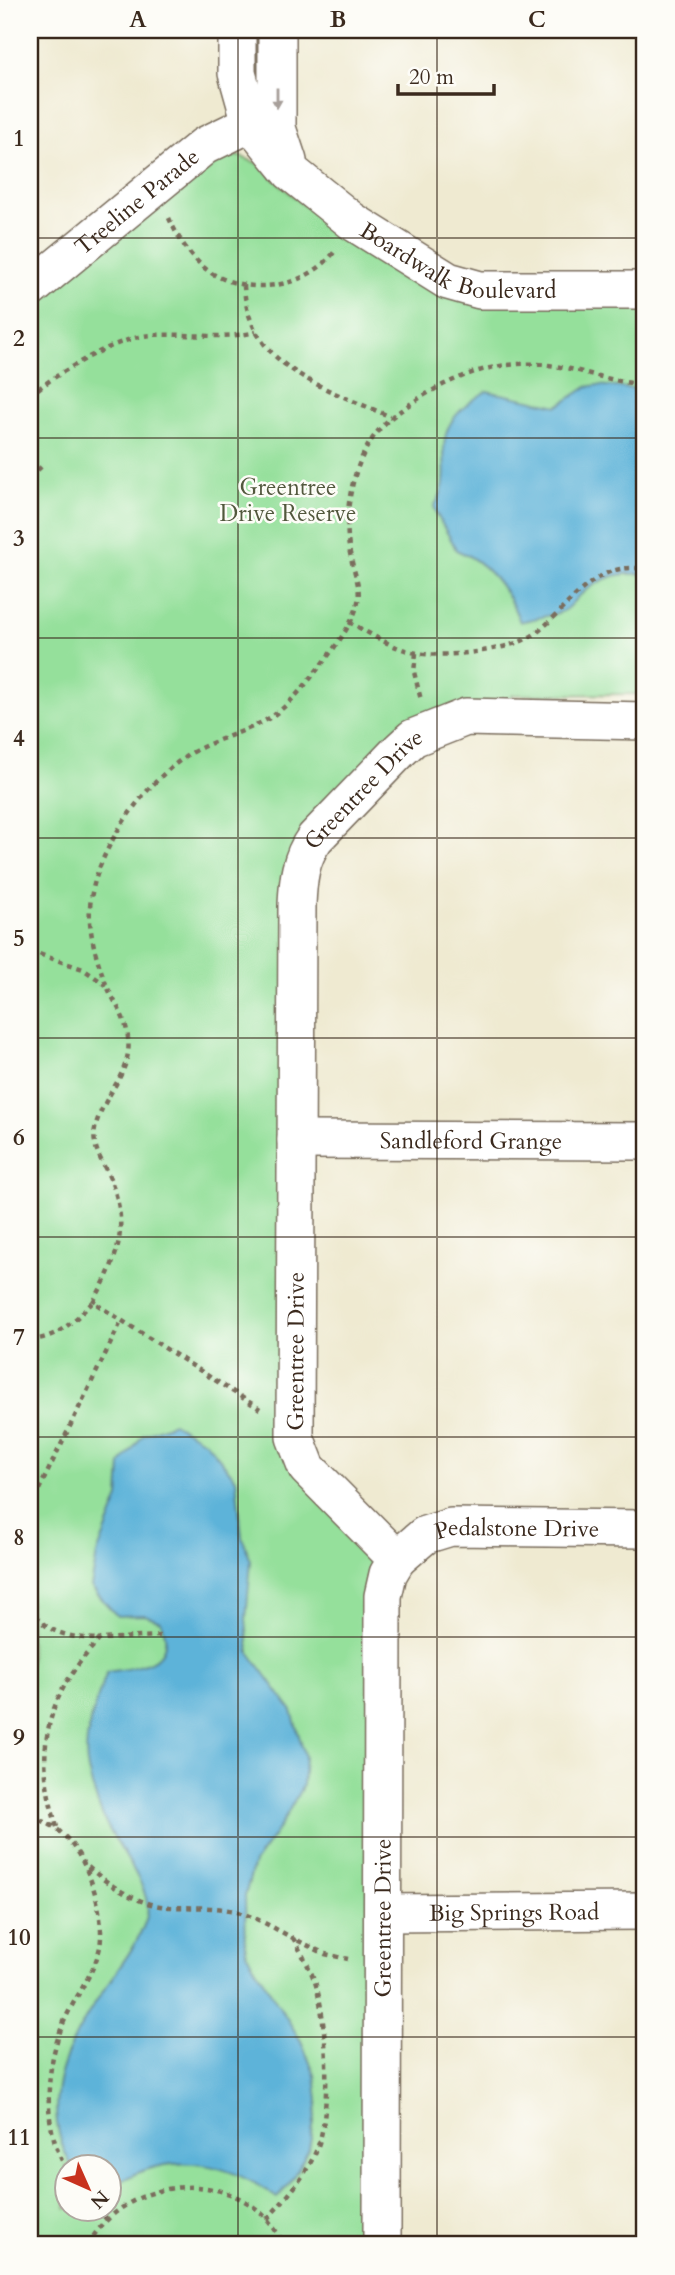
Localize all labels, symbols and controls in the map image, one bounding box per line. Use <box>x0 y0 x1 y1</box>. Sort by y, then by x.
text: A <box>129 4 147 35</box>
text: B <box>330 4 346 35</box>
text: C <box>528 4 546 35</box>
scale bar <box>398 52 495 96</box>
text: 20 m <box>409 63 454 92</box>
one-way arrow <box>271 87 283 109</box>
text: 1 <box>13 123 25 154</box>
street label: Treeline Parade <box>68 141 206 262</box>
street label: Boardwalk Boulevard <box>354 215 557 307</box>
text: 2 <box>13 323 25 354</box>
park label: Greentree Drive Reserve <box>220 472 356 529</box>
text: 3 <box>13 523 25 554</box>
street label: Greentree Drive <box>297 721 427 856</box>
text: 4 <box>13 723 25 754</box>
text: 5 <box>13 923 25 954</box>
text: 6 <box>13 1122 25 1153</box>
street label: Sandleford Grange <box>380 1125 562 1157</box>
street label: Greentree Drive <box>280 1272 312 1431</box>
text: 7 <box>13 1322 25 1353</box>
street label: Pedalstone Drive <box>431 1512 600 1547</box>
text: 8 <box>13 1522 25 1553</box>
text: 9 <box>13 1722 25 1753</box>
street label: Greentree Drive <box>367 1838 399 1998</box>
street label: Big Springs Road <box>429 1896 600 1929</box>
text: 10 <box>7 1922 31 1953</box>
text: 11 <box>7 2122 31 2153</box>
north arrow <box>52 2152 122 2222</box>
text: N <box>84 2184 114 2215</box>

